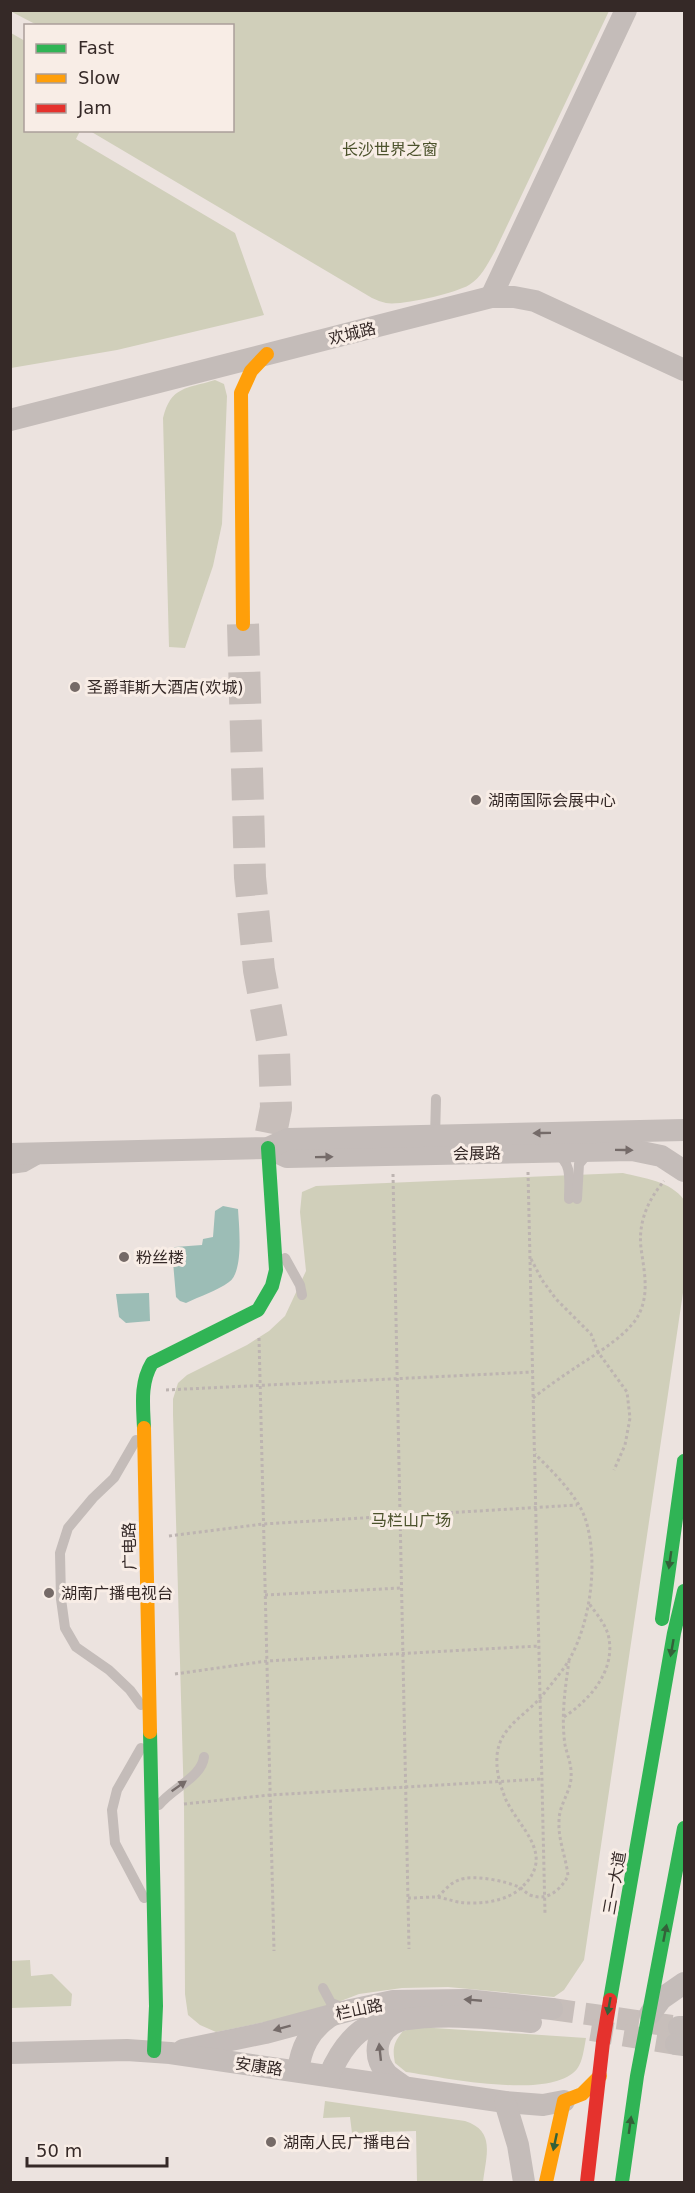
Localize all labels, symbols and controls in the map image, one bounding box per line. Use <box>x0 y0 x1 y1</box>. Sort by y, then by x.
legend <box>24 24 234 132</box>
text: Fast <box>78 37 114 58</box>
text: Slow <box>78 67 120 88</box>
text: Jam <box>77 97 112 118</box>
park label: 长沙世界之窗 <box>342 140 438 159</box>
street label: 欢城路 <box>327 318 378 349</box>
place label: 圣爵菲斯大酒店(欢城) <box>87 678 244 697</box>
marker: 圣爵菲斯大酒店(欢城) <box>68 680 82 694</box>
place label: 湖南国际会展中心 <box>488 791 616 810</box>
marker: 湖南国际会展中心 <box>469 793 483 807</box>
one-way arrow <box>533 1129 552 1138</box>
street label: 会展路 <box>453 1144 501 1163</box>
one-way arrow <box>615 1145 634 1155</box>
one-way arrow <box>315 1152 334 1161</box>
place label: 粉丝楼 <box>136 1248 184 1267</box>
marker: 粉丝楼 <box>117 1250 131 1264</box>
park label: 马栏山广场 <box>371 1511 451 1530</box>
street label: 广电路 <box>120 1522 139 1570</box>
one-way arrow <box>666 1551 675 1570</box>
place label: 湖南广播电视台 <box>61 1584 173 1603</box>
marker: 湖南广播电视台 <box>42 1586 56 1600</box>
one-way arrow <box>667 1639 676 1658</box>
one-way arrow <box>171 1781 187 1792</box>
street label: 三一大道 <box>600 1850 629 1916</box>
one-way arrow <box>661 1923 670 1942</box>
street label: 栏山路 <box>334 1995 385 2024</box>
one-way arrow <box>464 1996 483 2005</box>
one-way arrow <box>604 1997 613 2016</box>
one-way arrow <box>272 2024 290 2033</box>
one-way arrow <box>375 2043 385 2062</box>
street label: 安康路 <box>234 2054 284 2079</box>
one-way arrow <box>626 2115 635 2134</box>
scale bar <box>27 2130 166 2168</box>
one-way arrow <box>550 2132 559 2151</box>
place label: 湖南人民广播电台 <box>283 2133 411 2152</box>
marker: 湖南人民广播电台 <box>264 2135 278 2149</box>
text: 50 m <box>36 2140 82 2161</box>

